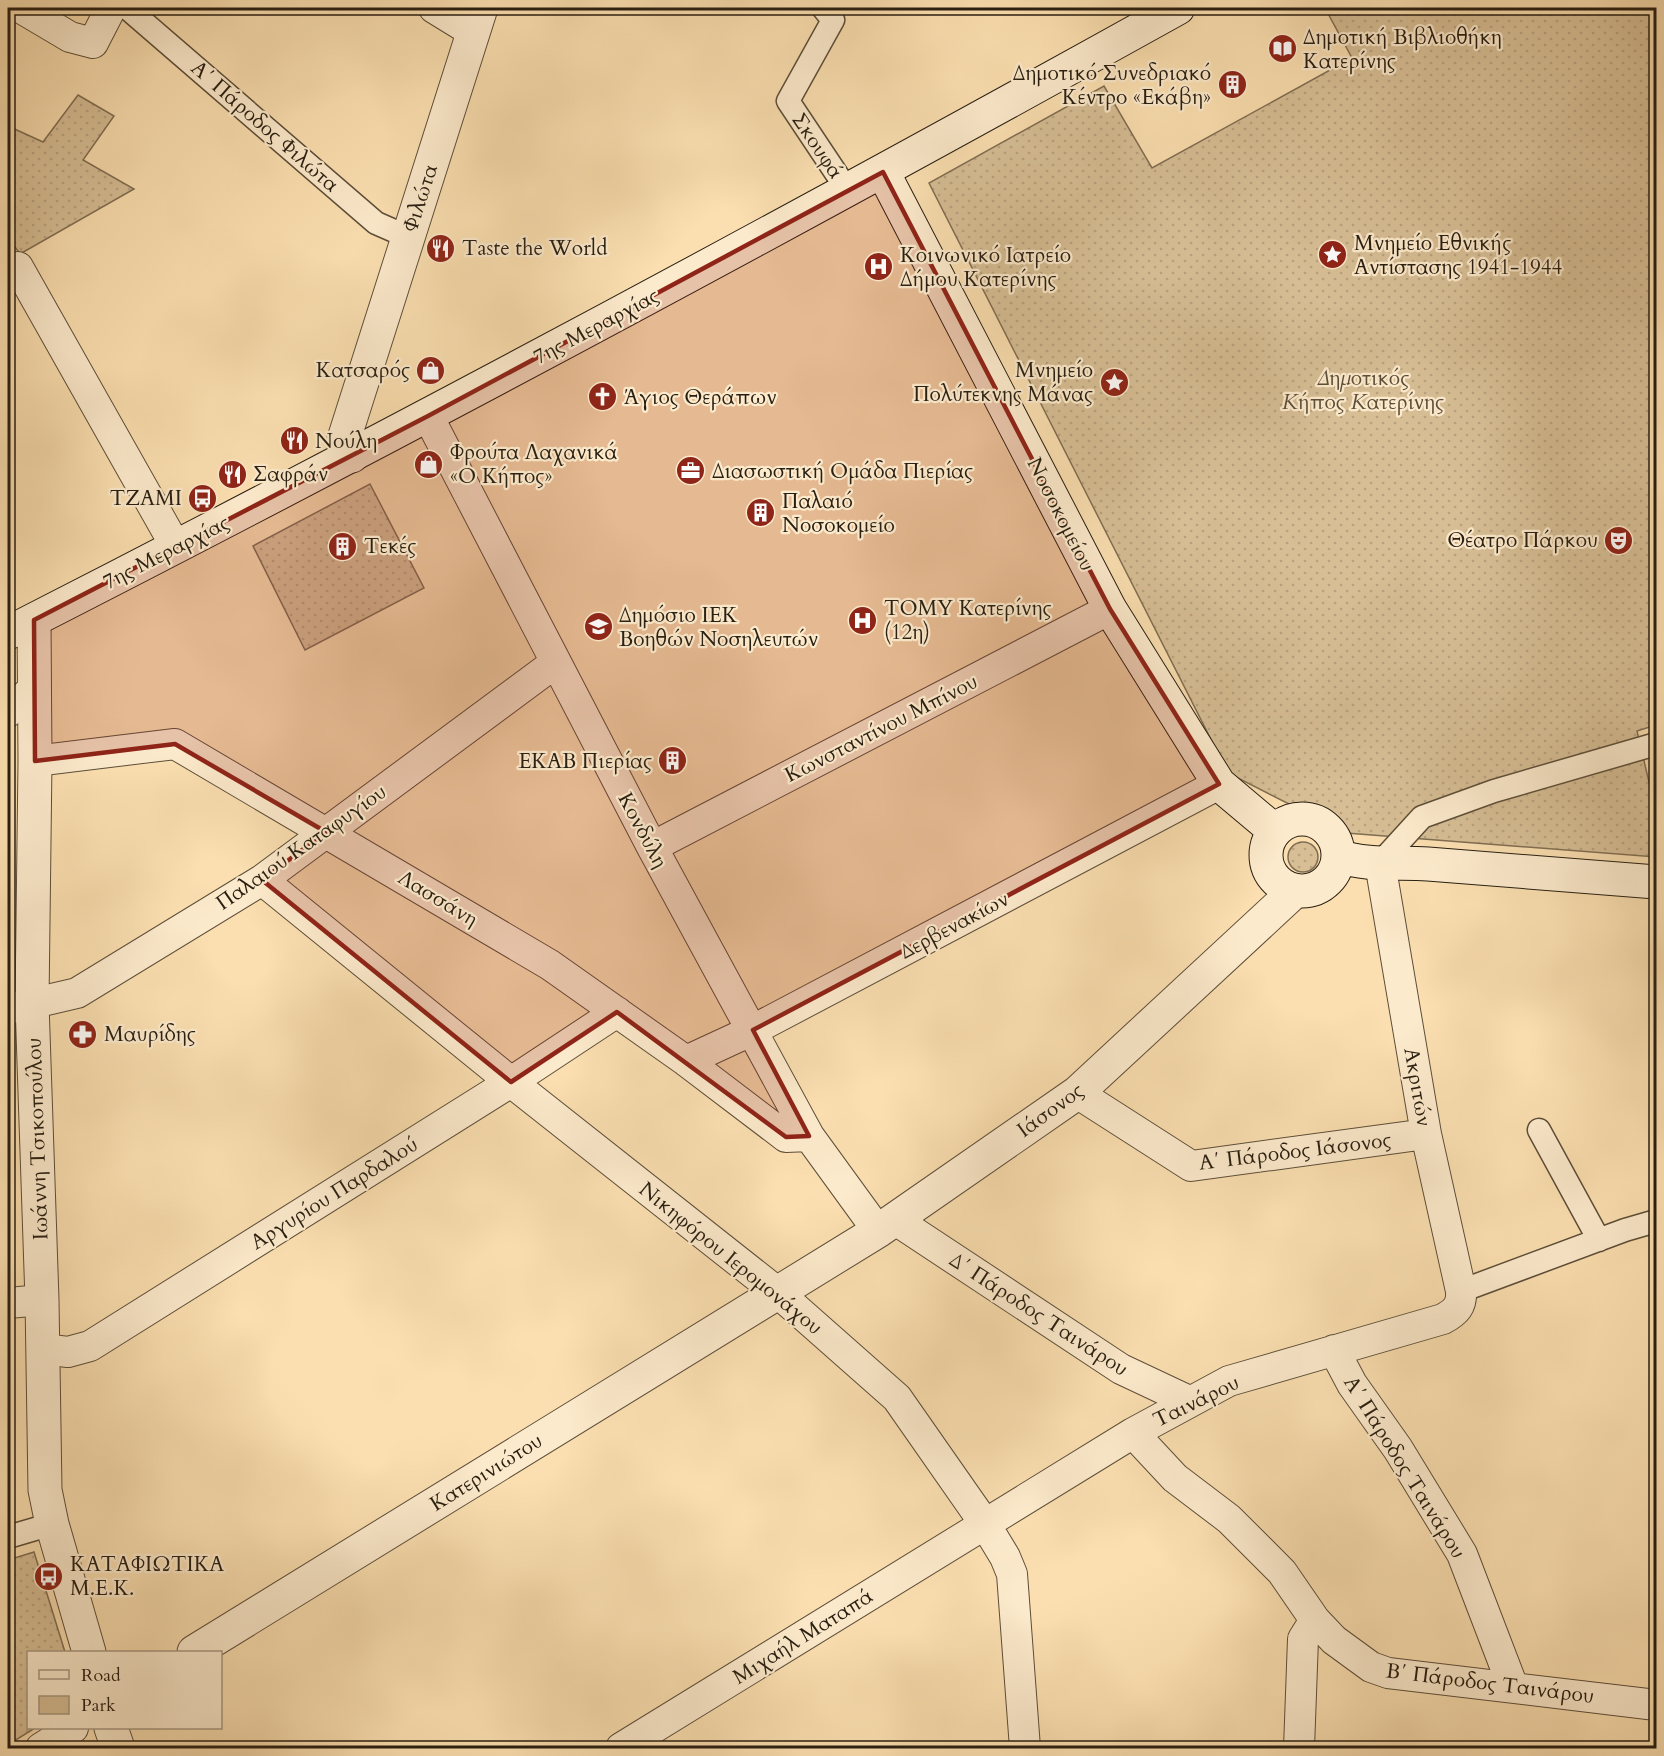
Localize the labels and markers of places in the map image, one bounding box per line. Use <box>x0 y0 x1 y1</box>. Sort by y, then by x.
place label: Δημοτική Βιβλιοθήκη Κατερίνης <box>1303 23 1502 76</box>
library icon: Δημοτική Βιβλιοθήκη Κατερίνης <box>1266 33 1298 65</box>
place label: Δημοτικό Συνεδριακό Κέντρο «Εκάβη» <box>1013 59 1211 112</box>
building icon: Δημοτικό Συνεδριακό Κέντρο «Εκάβη» <box>1216 69 1248 101</box>
place label: Μνημείο Εθνικής Αντίστασης 1941-1944 <box>1354 229 1563 282</box>
restaurant icon: Taste the World <box>425 232 457 264</box>
place label: Taste the World <box>462 234 607 263</box>
place icon: Μνημείο Εθνικής Αντίστασης 1941-1944 <box>1317 239 1349 271</box>
place label: Κοινωνικό Ιατρείο Δήμου Κατερίνης <box>900 241 1071 294</box>
hospital icon: Κοινωνικό Ιατρείο Δήμου Κατερίνης <box>863 251 895 283</box>
shop icon: Κατσαρός <box>415 354 447 386</box>
place label: Κατσαρός <box>316 356 410 385</box>
place label: Μνημείο Πολύτεκνης Μάνας <box>913 356 1093 409</box>
place icon: Μνημείο Πολύτεκνης Μάνας <box>1098 366 1130 398</box>
church icon: Άγιος Θεράπων <box>587 381 619 413</box>
place label: Άγιος Θεράπων <box>624 383 777 412</box>
restaurant icon: Νούλη <box>278 425 310 457</box>
place label: Νούλη <box>315 427 377 456</box>
place label: Φρούτα Λαχανικά «Ο Κήπος» <box>450 438 618 491</box>
shop icon: Φρούτα Λαχανικά «Ο Κήπος» <box>413 448 445 480</box>
office icon: Διασωστική Ομάδα Πιερίας <box>675 455 707 487</box>
place label: Διασωστική Ομάδα Πιερίας <box>712 457 973 486</box>
restaurant icon: Σαφράν <box>216 458 248 490</box>
place label: Σαφράν <box>253 460 328 489</box>
bus stop icon: ΤΖΑΜΙ <box>187 482 219 514</box>
place label: ΤΖΑΜΙ <box>110 484 182 513</box>
place label: Παλαιό Νοσοκομείο <box>782 487 895 540</box>
building icon: Παλαιό Νοσοκομείο <box>745 497 777 529</box>
theatre icon: Θέατρο Πάρκου <box>1603 524 1635 556</box>
place label: Θέατρο Πάρκου <box>1447 526 1598 555</box>
building icon: Τεκές <box>327 530 359 562</box>
place label: Τεκές <box>364 532 416 561</box>
place label: ΤΟΜΥ Κατερίνης (12η) <box>884 594 1052 647</box>
place label: Δημόσιο ΙΕΚ Βοηθών Νοσηλευτών <box>619 601 818 654</box>
hospital icon: ΤΟΜΥ Κατερίνης (12η) <box>847 604 879 636</box>
school or university icon: Δημόσιο ΙΕΚ Βοηθών Νοσηλευτών <box>582 611 614 643</box>
building icon: ΕΚΑΒ Πιερίας <box>657 745 689 777</box>
place label: ΕΚΑΒ Πιερίας <box>518 747 652 776</box>
pharmacy icon: Μαυρίδης <box>67 1018 99 1050</box>
place label: Μαυρίδης <box>104 1020 196 1049</box>
place label: ΚΑΤΑΦΙΩΤΙΚΑ Μ.Ε.Κ. <box>70 1550 224 1603</box>
bus stop icon: ΚΑΤΑΦΙΩΤΙΚΑ Μ.Ε.Κ. <box>33 1560 65 1592</box>

